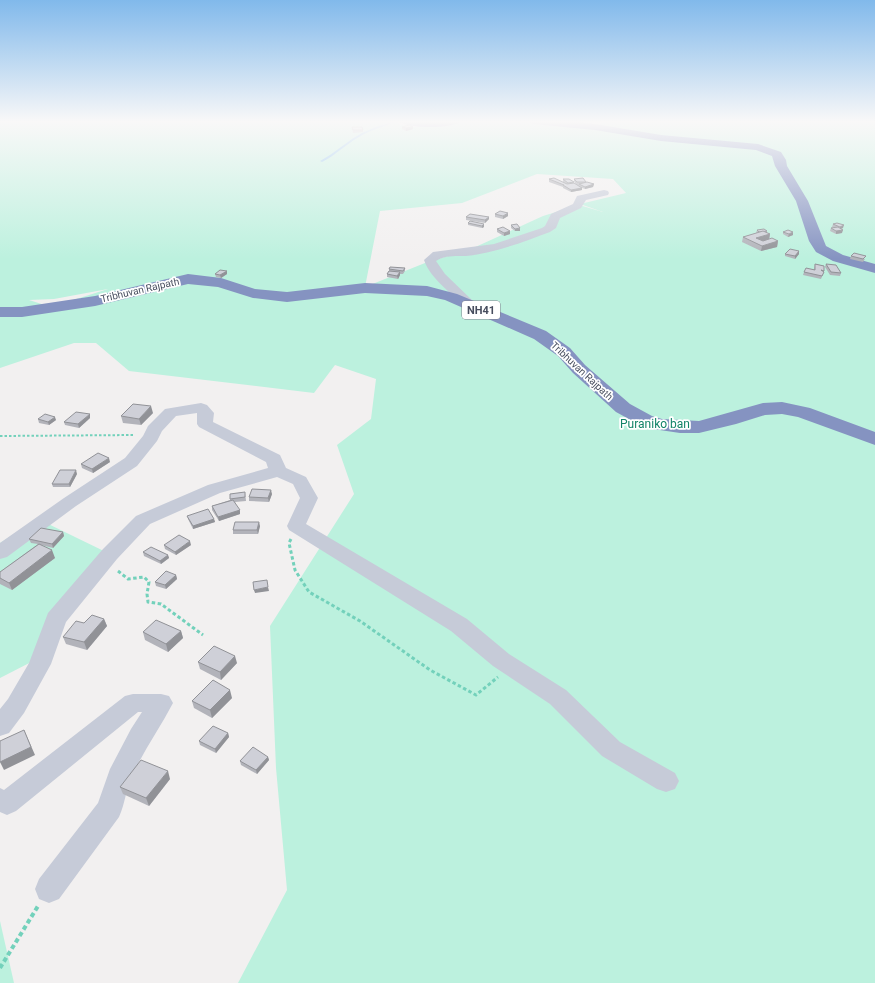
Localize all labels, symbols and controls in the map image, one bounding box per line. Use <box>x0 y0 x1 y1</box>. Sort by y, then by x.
street label: Tribhuvan Rajpath <box>100 276 180 304</box>
road number: NH41 <box>462 301 500 319</box>
street label: Tribhuvan Rajpath <box>549 340 615 402</box>
park label: Puraniko ban <box>620 417 690 431</box>

